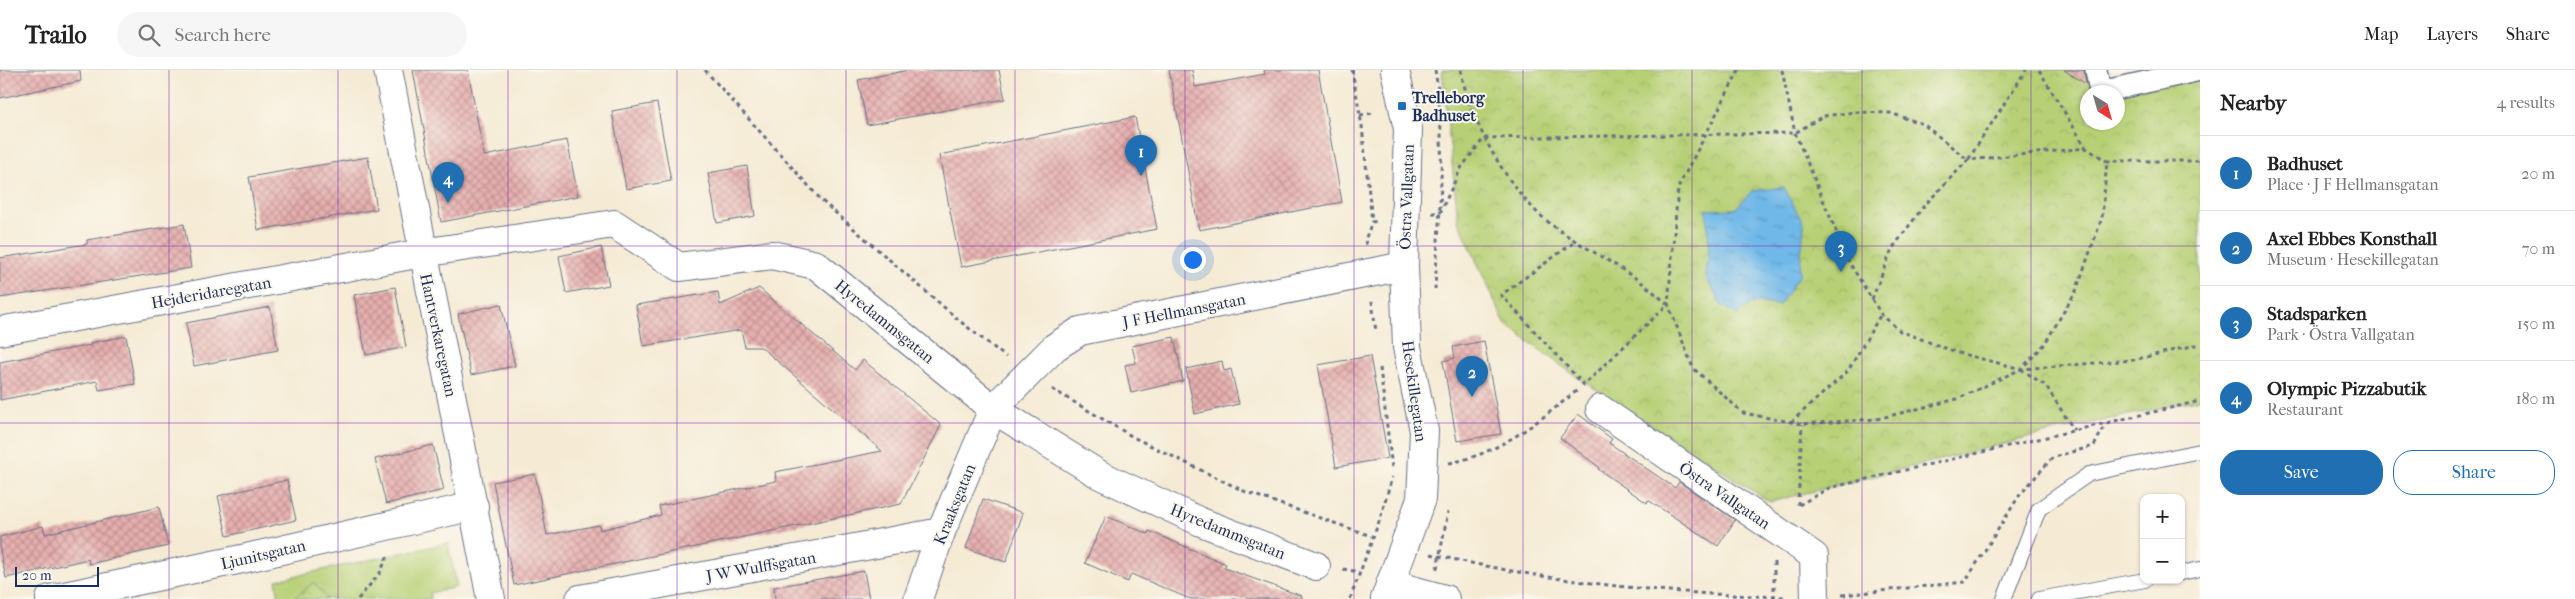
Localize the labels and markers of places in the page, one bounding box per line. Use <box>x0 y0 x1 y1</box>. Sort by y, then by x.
place label: Trelleborg Badhuset <box>1411 88 1485 125</box>
marker: Trelleborg Badhuset <box>1396 100 1408 112</box>
pin: 1 <box>1125 135 1157 176</box>
pin: 4 <box>432 162 464 203</box>
pin: 3 <box>1825 231 1857 272</box>
pin: 2 <box>1456 356 1488 397</box>

